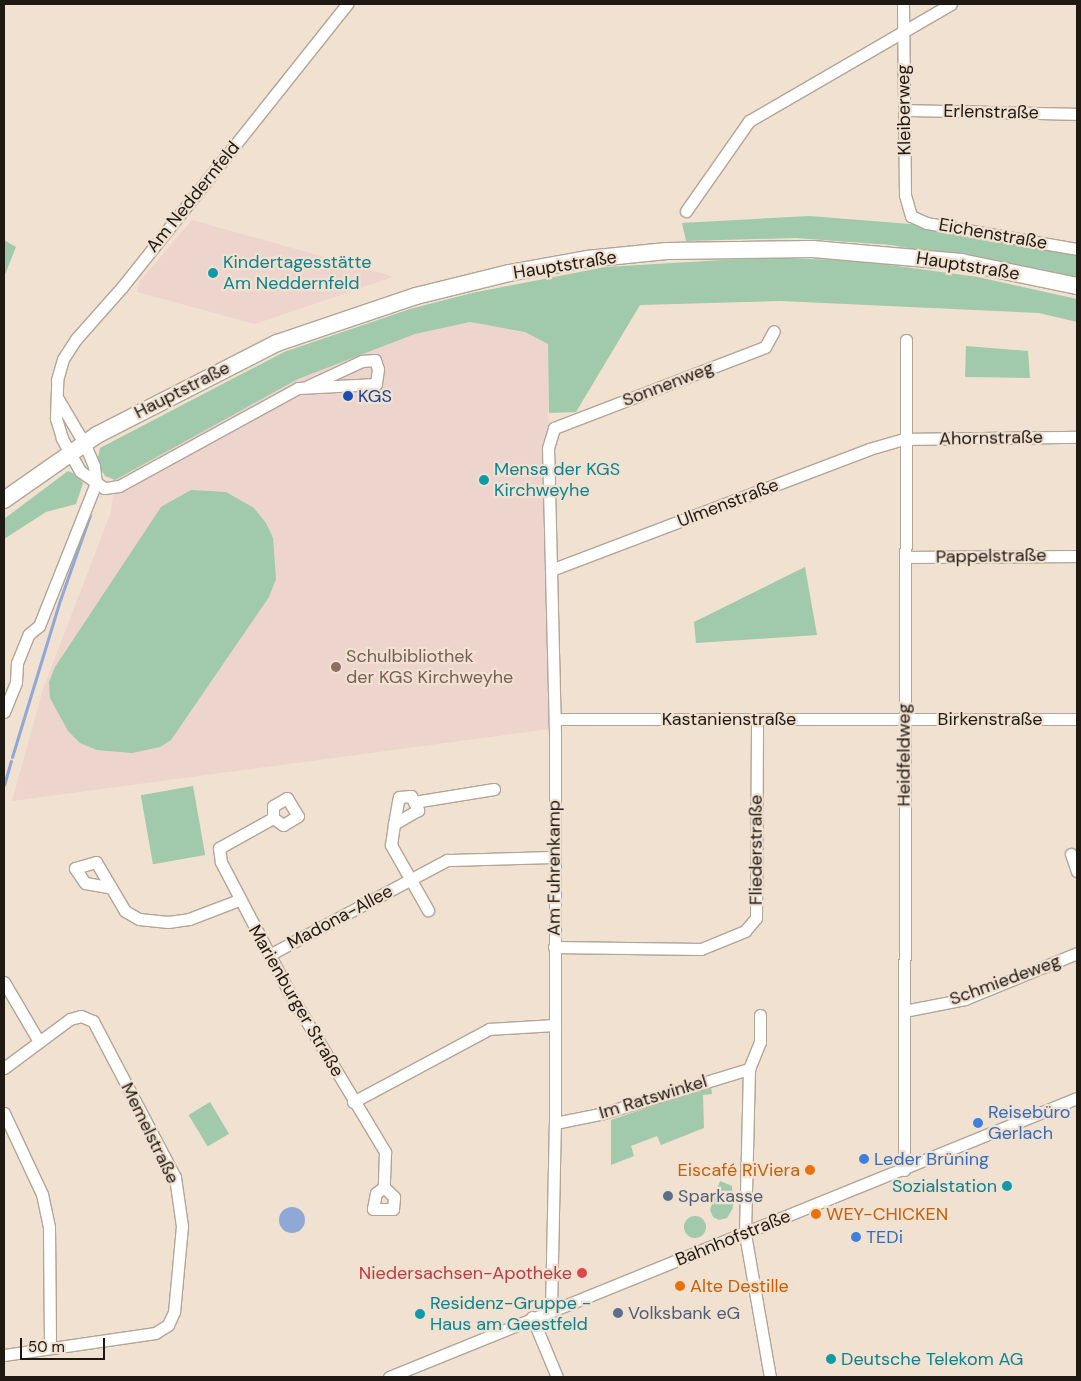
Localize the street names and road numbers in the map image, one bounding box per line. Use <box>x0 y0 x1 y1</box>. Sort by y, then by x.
street label: Kleiberweg <box>892 64 916 156</box>
street label: Erlenstraße <box>943 100 1039 124</box>
street label: Am Neddernfeld <box>142 137 244 257</box>
street label: Eichenstraße <box>937 214 1049 254</box>
street label: Hauptstraße <box>512 246 618 284</box>
street label: Hauptstraße <box>915 247 1021 285</box>
street label: Hauptstraße <box>131 357 233 423</box>
street label: Sonnenweg <box>619 357 717 411</box>
street label: Ahornstraße <box>939 426 1043 450</box>
street label: Ulmenstraße <box>674 474 782 532</box>
street label: Pappelstraße <box>936 544 1046 568</box>
street label: Heidfeldweg <box>893 704 915 806</box>
street label: Kastanienstraße <box>662 708 796 730</box>
street label: Birkenstraße <box>938 708 1042 730</box>
street label: Fliederstraße <box>745 795 767 905</box>
street label: Am Fuhrenkamp <box>543 800 565 936</box>
street label: Madona-Allee <box>283 880 397 954</box>
street label: Marienburger Straße <box>244 921 348 1081</box>
street label: Schmiedeweg <box>947 950 1063 1010</box>
street label: Im Ratswinkel <box>596 1070 710 1124</box>
street label: Memelstraße <box>116 1079 184 1187</box>
street label: Bahnhofstraße <box>672 1205 794 1271</box>

